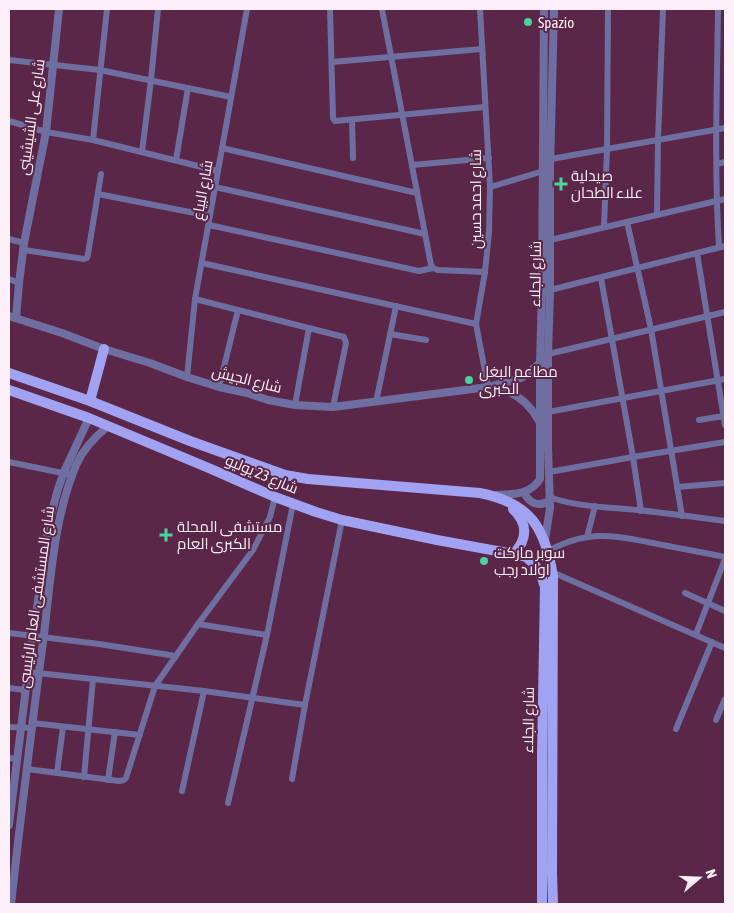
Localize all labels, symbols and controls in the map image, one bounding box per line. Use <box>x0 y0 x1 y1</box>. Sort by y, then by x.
place label: Spazio <box>538 14 574 31</box>
marker: Spazio <box>522 16 534 28</box>
street label: شارع على الشيشينى <box>14 58 51 177</box>
street label: شارع احمد حسين <box>467 149 487 249</box>
street label: شارع البياع <box>188 159 219 222</box>
place label: صيدلية علاء الطحان <box>571 167 643 203</box>
marker: صيدلية علاء الطحان <box>555 178 567 190</box>
street label: شارع الجلاء <box>526 241 547 307</box>
street label: شارع الجيش <box>210 362 284 399</box>
place label: مطاعم البغل الكبرى <box>479 363 558 399</box>
marker: مطاعم البغل الكبرى <box>463 374 475 386</box>
street label: شارع 23 يوليو <box>222 451 301 500</box>
street label: شارع المستشفى العام الرئيسى <box>15 505 60 690</box>
place label: مستشفى المحلة الكبرى العام <box>177 518 282 554</box>
marker: مستشفى المحلة الكبرى العام <box>159 528 173 542</box>
place label: سوبر ماركت اولاد رجب <box>494 544 565 579</box>
marker: سوبر ماركت اولاد رجب <box>478 555 490 567</box>
street label: شارع الجلاء <box>519 687 540 753</box>
north arrow <box>674 853 724 903</box>
text: N <box>702 867 720 880</box>

